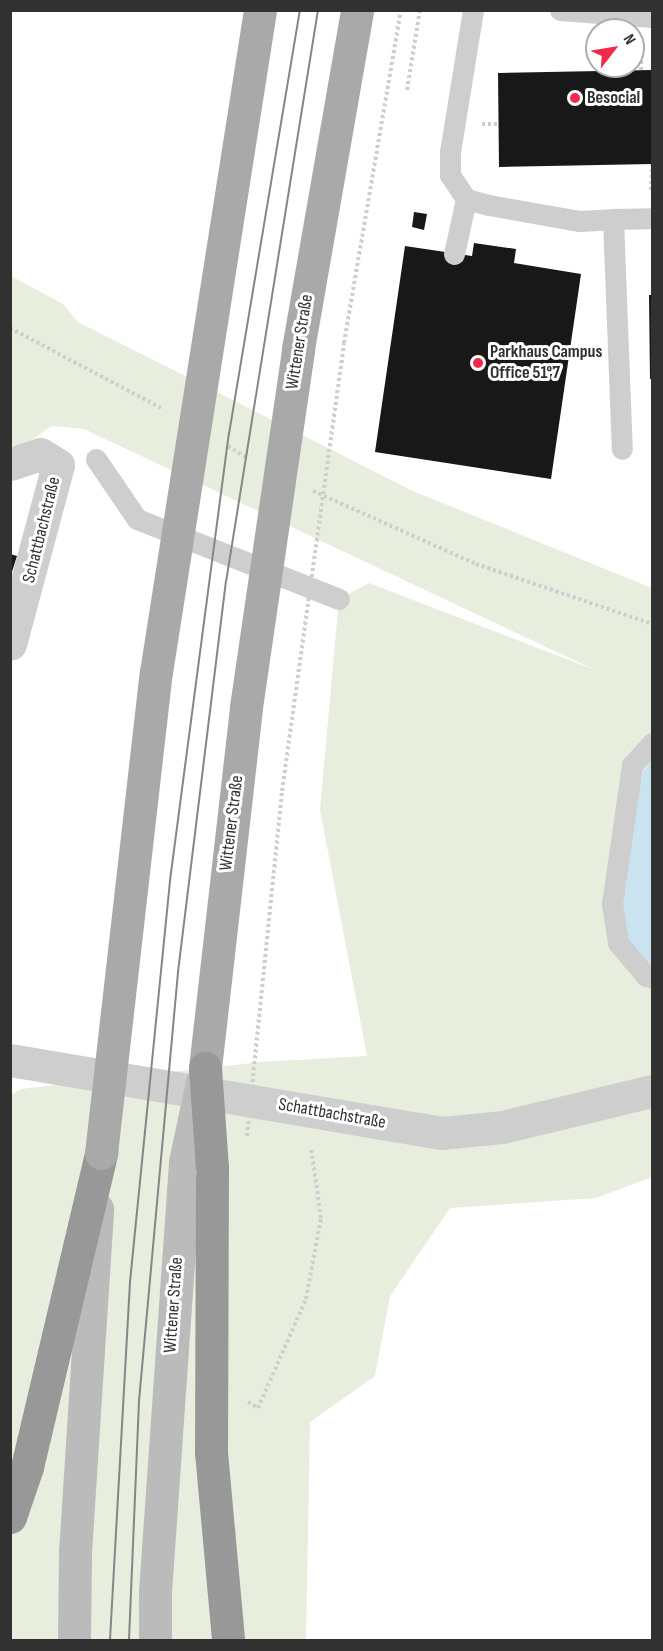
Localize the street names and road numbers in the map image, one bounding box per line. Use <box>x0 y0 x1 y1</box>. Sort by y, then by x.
street label: Wittener Straße <box>282 293 318 391</box>
street label: Schattbachstraße <box>18 475 66 585</box>
street label: Wittener Straße <box>215 774 249 872</box>
street label: Schattbachstraße <box>277 1094 387 1134</box>
street label: Wittener Straße <box>160 1256 188 1354</box>

